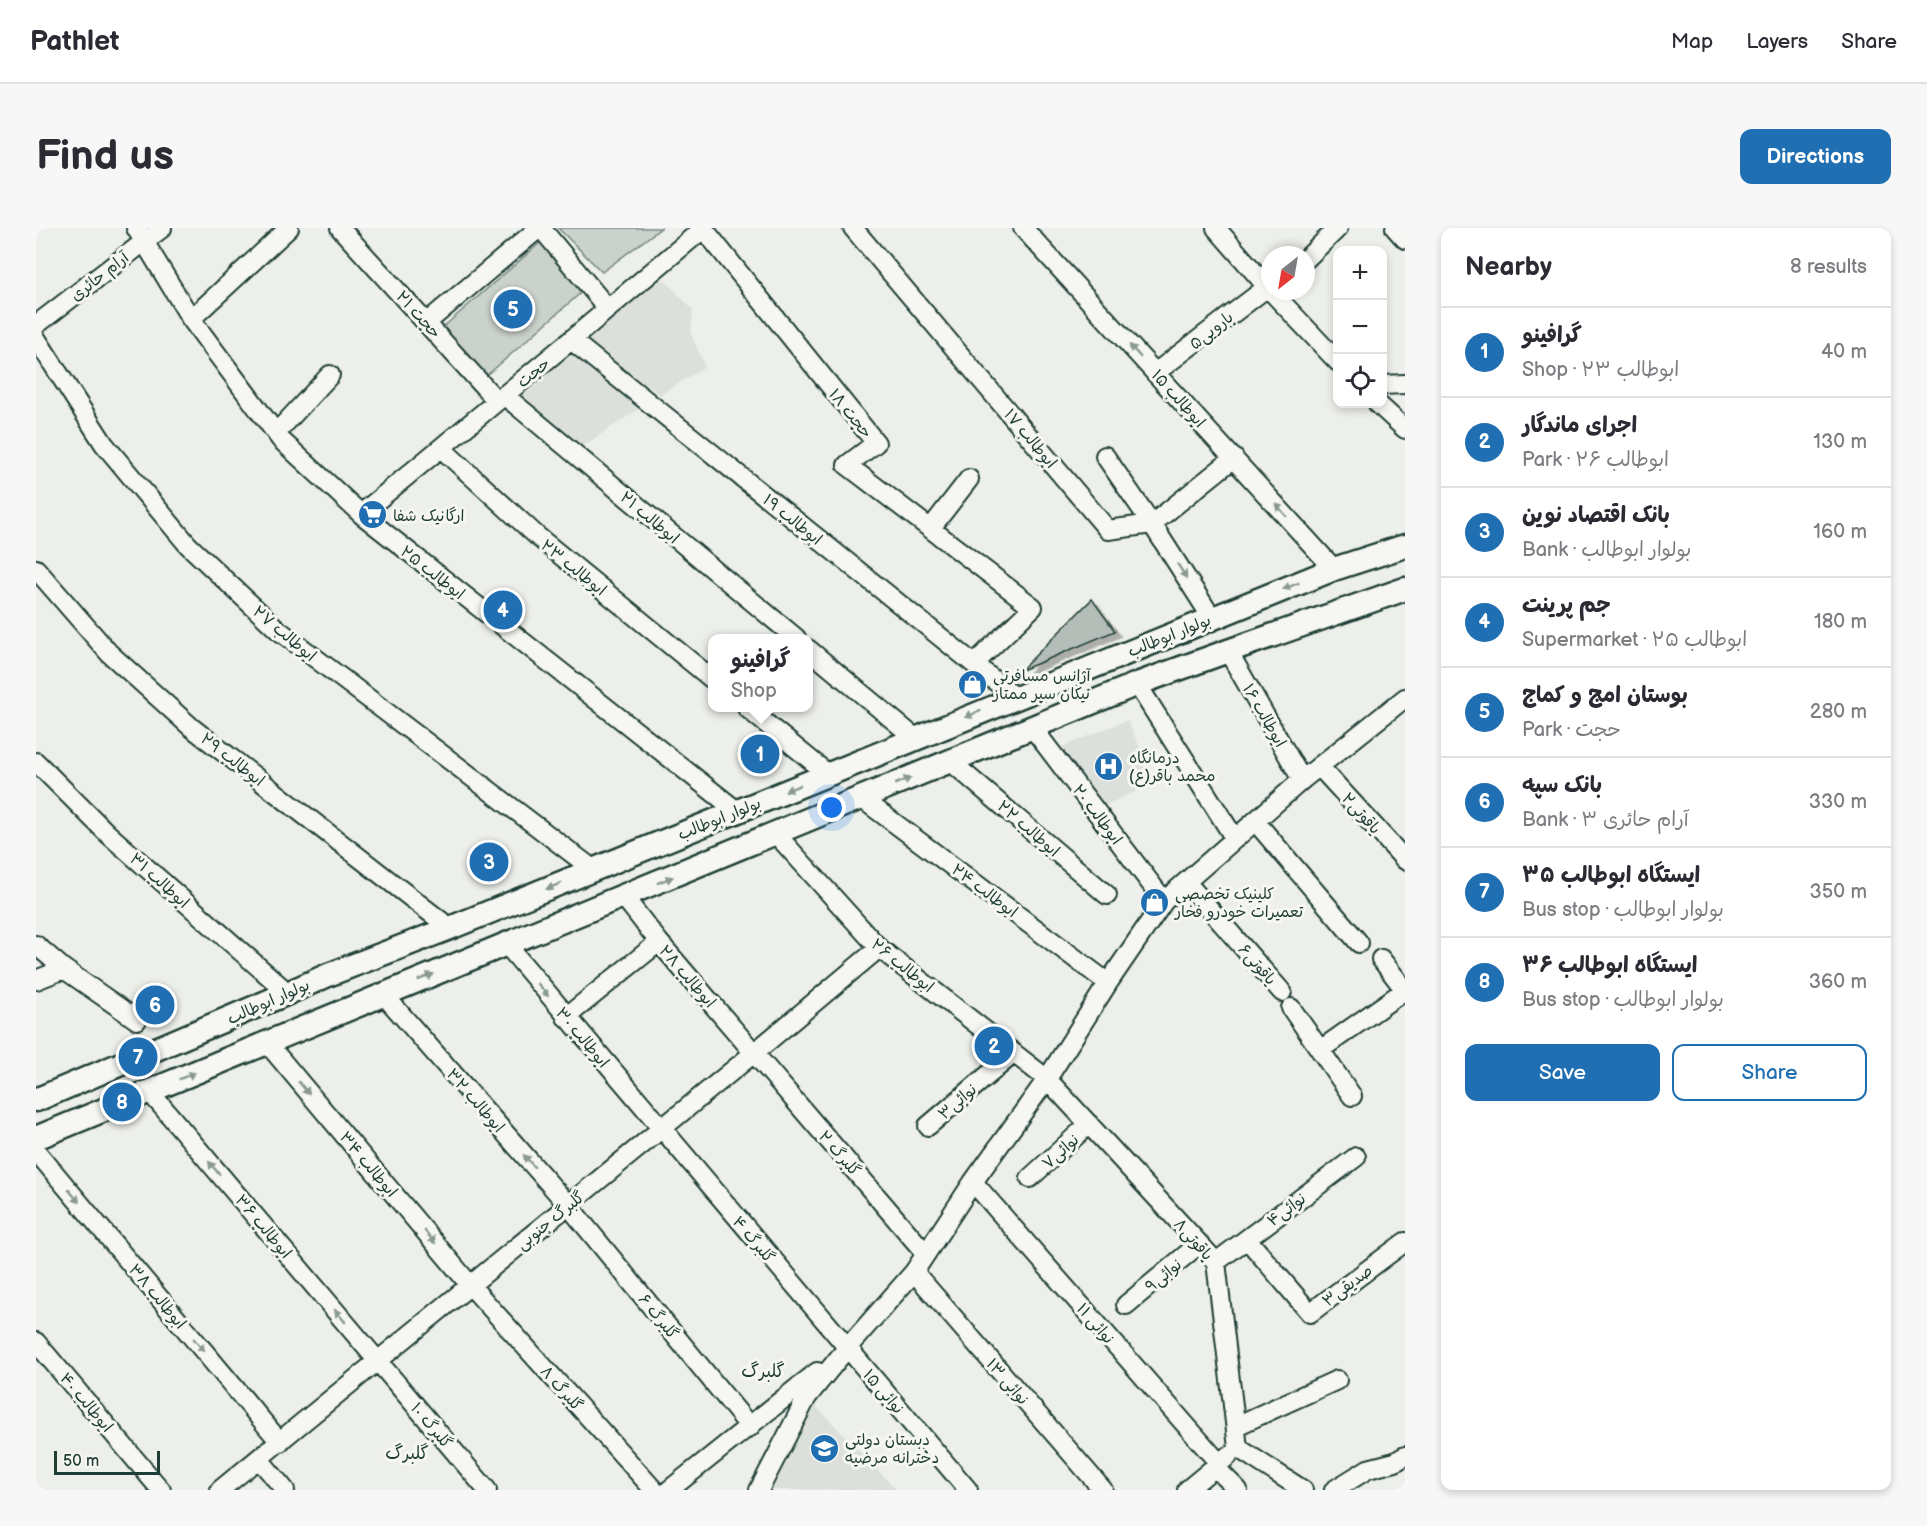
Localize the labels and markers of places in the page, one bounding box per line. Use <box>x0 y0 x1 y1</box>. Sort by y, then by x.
pin: 5 <box>494 286 532 332</box>
supermarket icon: ارگانیک شفا <box>356 499 388 531</box>
place label: ارگانیک شفا <box>393 506 464 526</box>
pin: 4 <box>484 588 522 632</box>
place label: آژانس مسافرتی نیکان سیر ممتاز <box>991 667 1092 704</box>
shop icon: آژانس مسافرتی نیکان سیر ممتاز <box>956 668 988 700</box>
pin: 1 <box>740 732 780 776</box>
place label: درمانگاه محمد باقر(ع) <box>1129 748 1216 787</box>
hospital icon: درمانگاه محمد باقر(ع) <box>1092 750 1124 782</box>
pin: 3 <box>470 840 508 884</box>
place label: کلینیک تخصصی تعمیرات خودرو فخار <box>1173 885 1303 922</box>
shop icon: کلینیک تخصصی تعمیرات خودرو فخار <box>1138 886 1170 918</box>
pin: 6 <box>136 982 174 1028</box>
pin: 2 <box>974 1024 1014 1068</box>
pin: 7 <box>118 1034 158 1080</box>
pin: 8 <box>102 1080 142 1124</box>
place label: دبستان دولتی دخترانه مرضیه <box>845 1431 939 1468</box>
school or university icon: دبستان دولتی دخترانه مرضیه <box>808 1432 840 1464</box>

